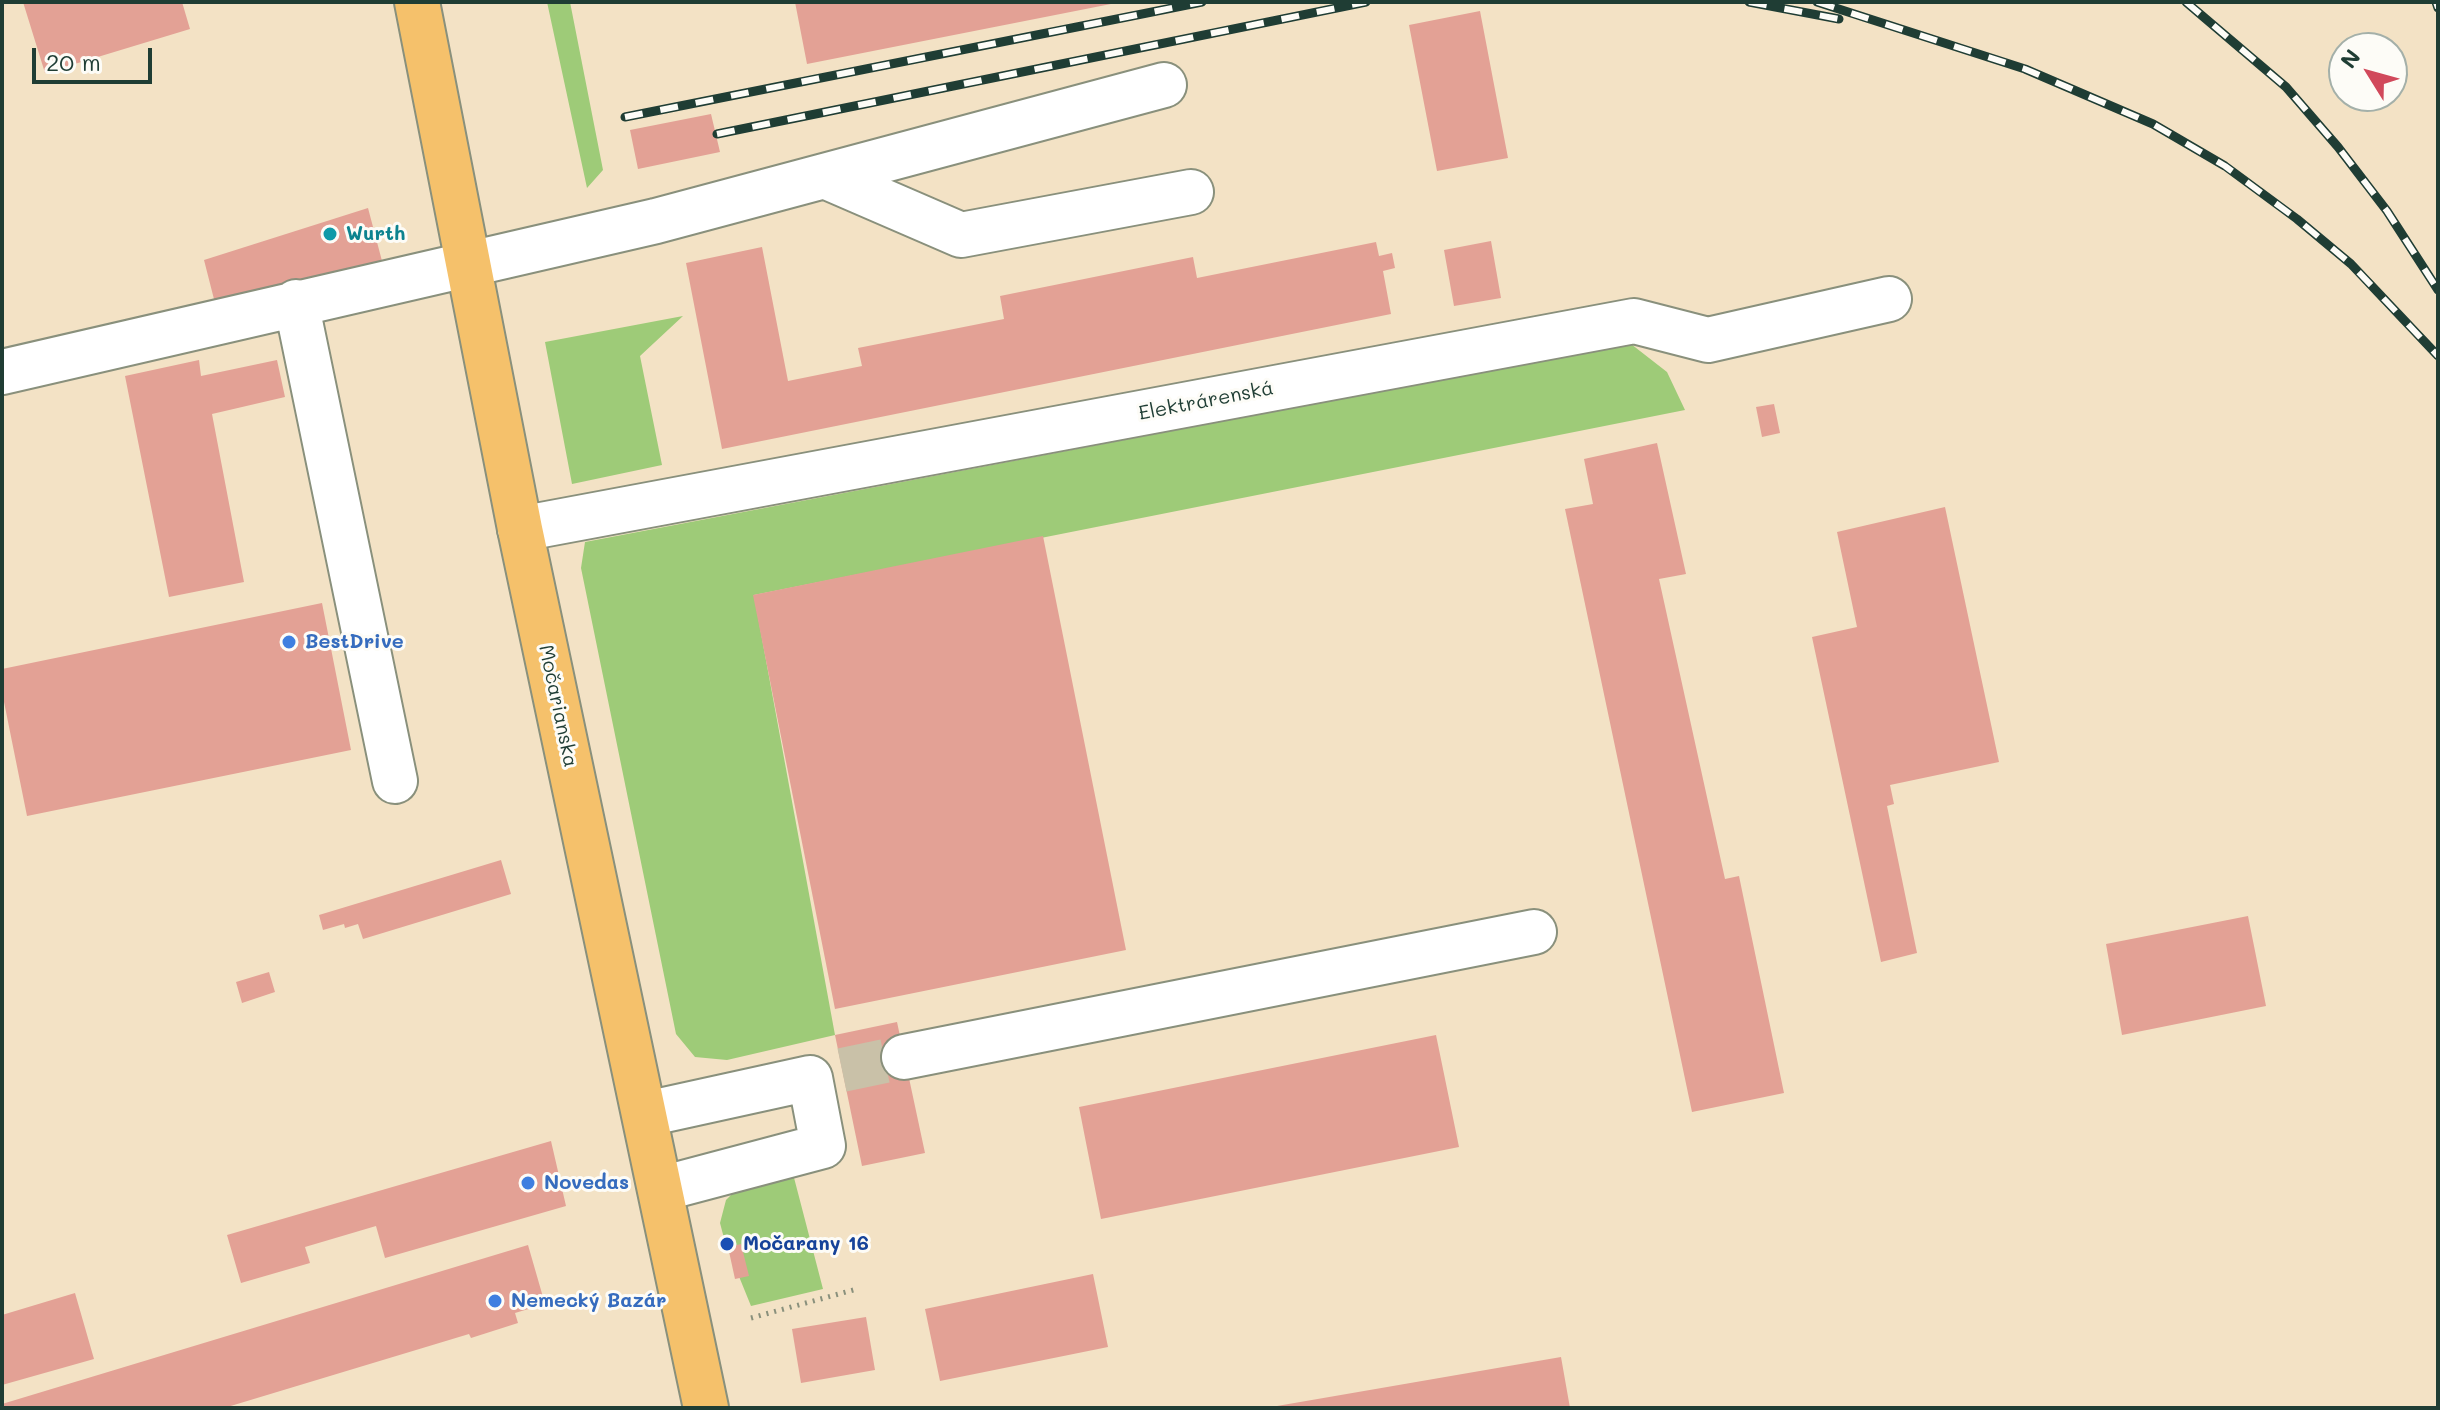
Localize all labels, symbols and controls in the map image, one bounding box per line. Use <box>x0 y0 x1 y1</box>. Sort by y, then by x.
scale bar <box>36 32 156 82</box>
north arrow <box>2328 32 2408 112</box>
text: N <box>2333 43 2367 74</box>
text: 20 m <box>46 46 101 77</box>
place label: Wurth <box>346 222 405 246</box>
marker: Wurth <box>321 225 339 243</box>
street label: Elektrárenská <box>1136 376 1276 426</box>
place label: BestDrive <box>305 630 404 654</box>
marker: BestDrive <box>280 633 298 651</box>
street label: Močarianska <box>533 643 583 769</box>
place label: Novedas <box>544 1171 629 1195</box>
marker: Novedas <box>519 1174 537 1192</box>
place label: Močarany 16 <box>743 1232 869 1256</box>
marker: Močarany 16 <box>718 1235 736 1253</box>
place label: Nemecký Bazár <box>511 1289 666 1313</box>
marker: Nemecký Bazár <box>486 1292 504 1310</box>

